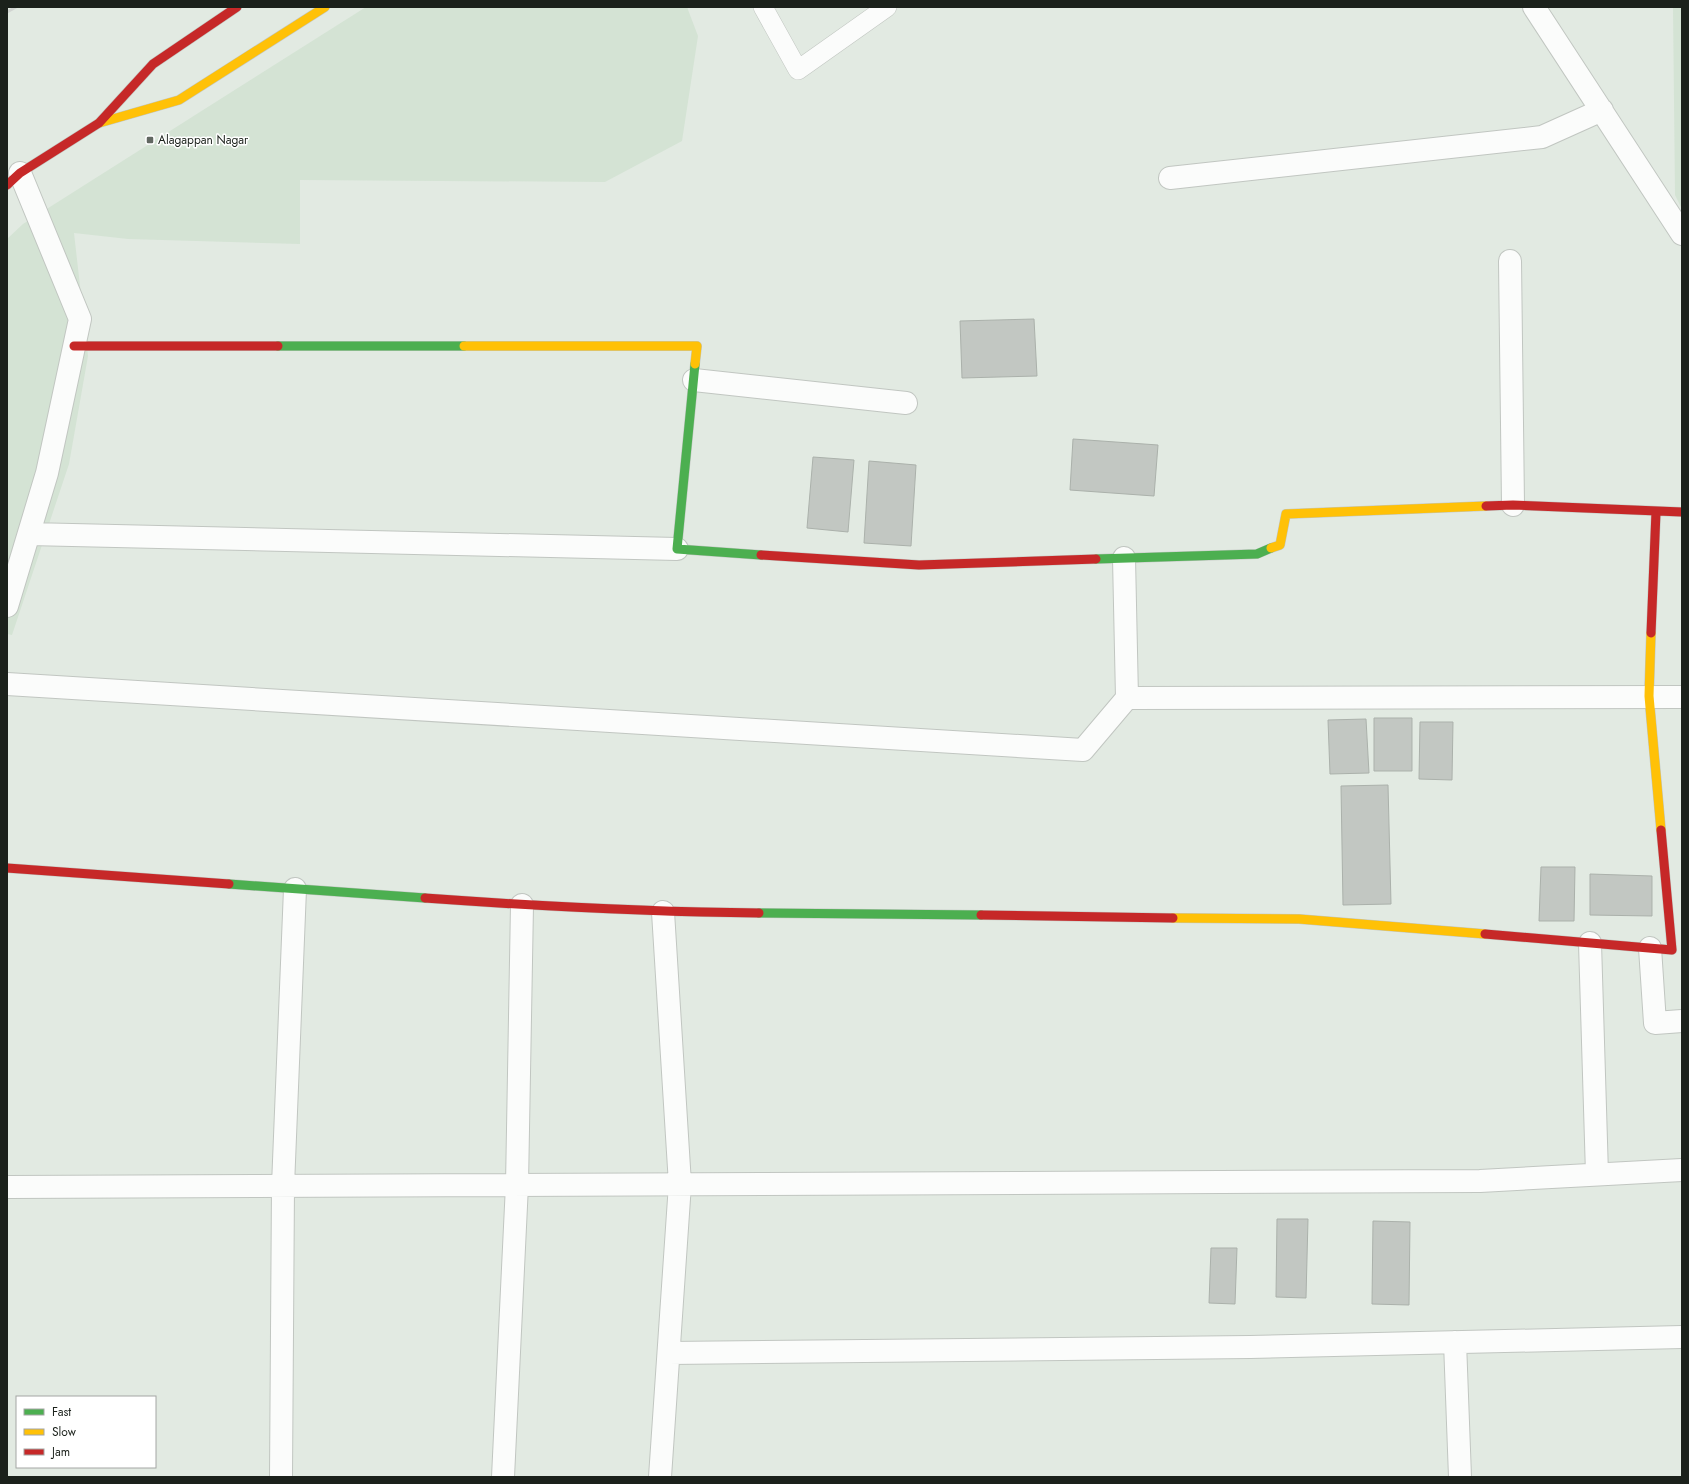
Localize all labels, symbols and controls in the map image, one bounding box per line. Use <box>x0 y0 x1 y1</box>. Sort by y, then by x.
place label: Alagappan Nagar <box>158 131 249 149</box>
marker: Alagappan Nagar <box>145 135 155 145</box>
legend <box>16 1396 156 1468</box>
text: Fast <box>52 1403 71 1421</box>
text: Slow <box>52 1423 77 1441</box>
text: Jam <box>50 1443 70 1461</box>

